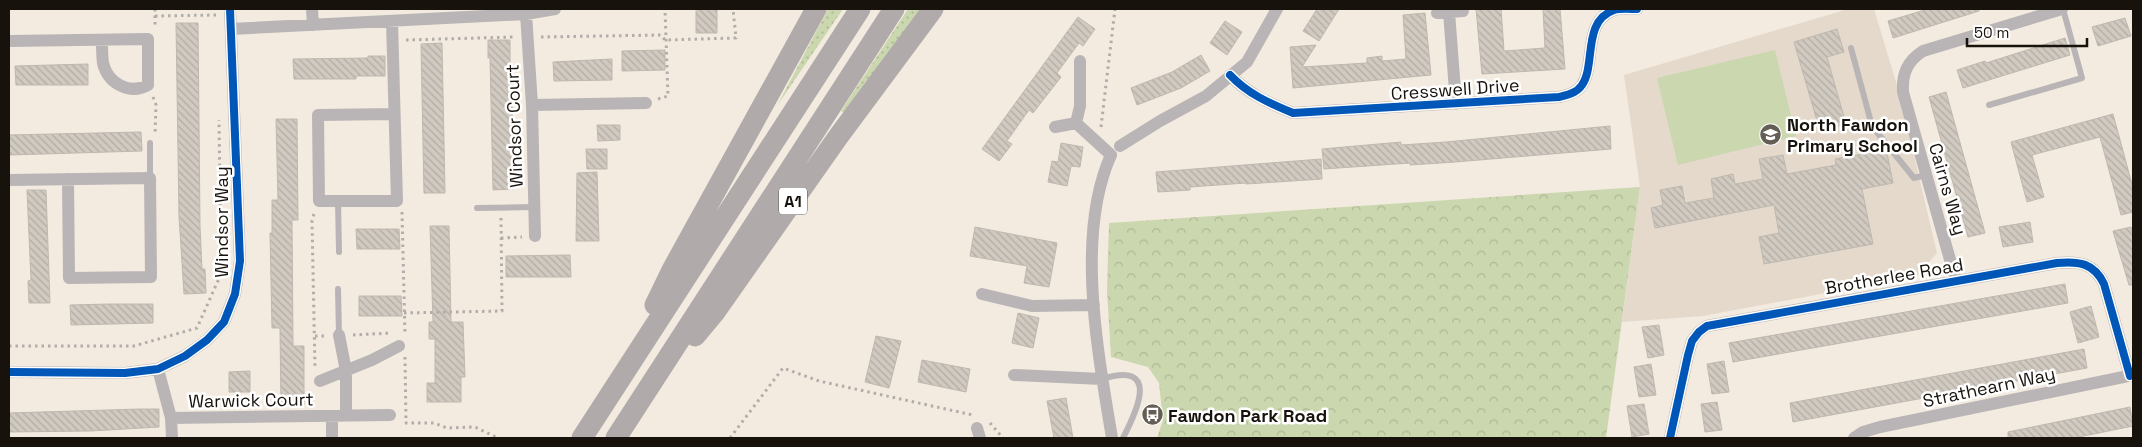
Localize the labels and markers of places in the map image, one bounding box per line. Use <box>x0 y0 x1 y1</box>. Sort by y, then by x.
place label: North Fawdon Primary School <box>1787 113 1918 157</box>
school or university icon: North Fawdon Primary School <box>1759 122 1783 146</box>
bus stop icon: Fawdon Park Road <box>1140 403 1164 427</box>
place label: Fawdon Park Road <box>1168 404 1327 427</box>

